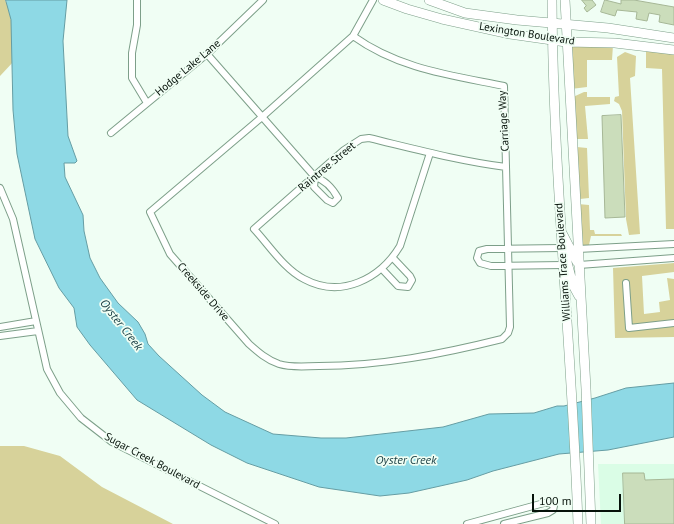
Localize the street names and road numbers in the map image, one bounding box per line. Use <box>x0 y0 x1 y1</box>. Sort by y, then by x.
street label: Lexington Boulevard <box>478 20 576 48</box>
street label: Hodge Lake Lane <box>153 37 223 99</box>
street label: Carriage Way <box>496 90 512 152</box>
street label: Raintree Street <box>296 139 358 195</box>
street label: Williams Trace Boulevard <box>552 203 574 321</box>
street label: Creekside Drive <box>174 260 232 324</box>
street label: Sugar Creek Boulevard <box>102 430 202 492</box>

